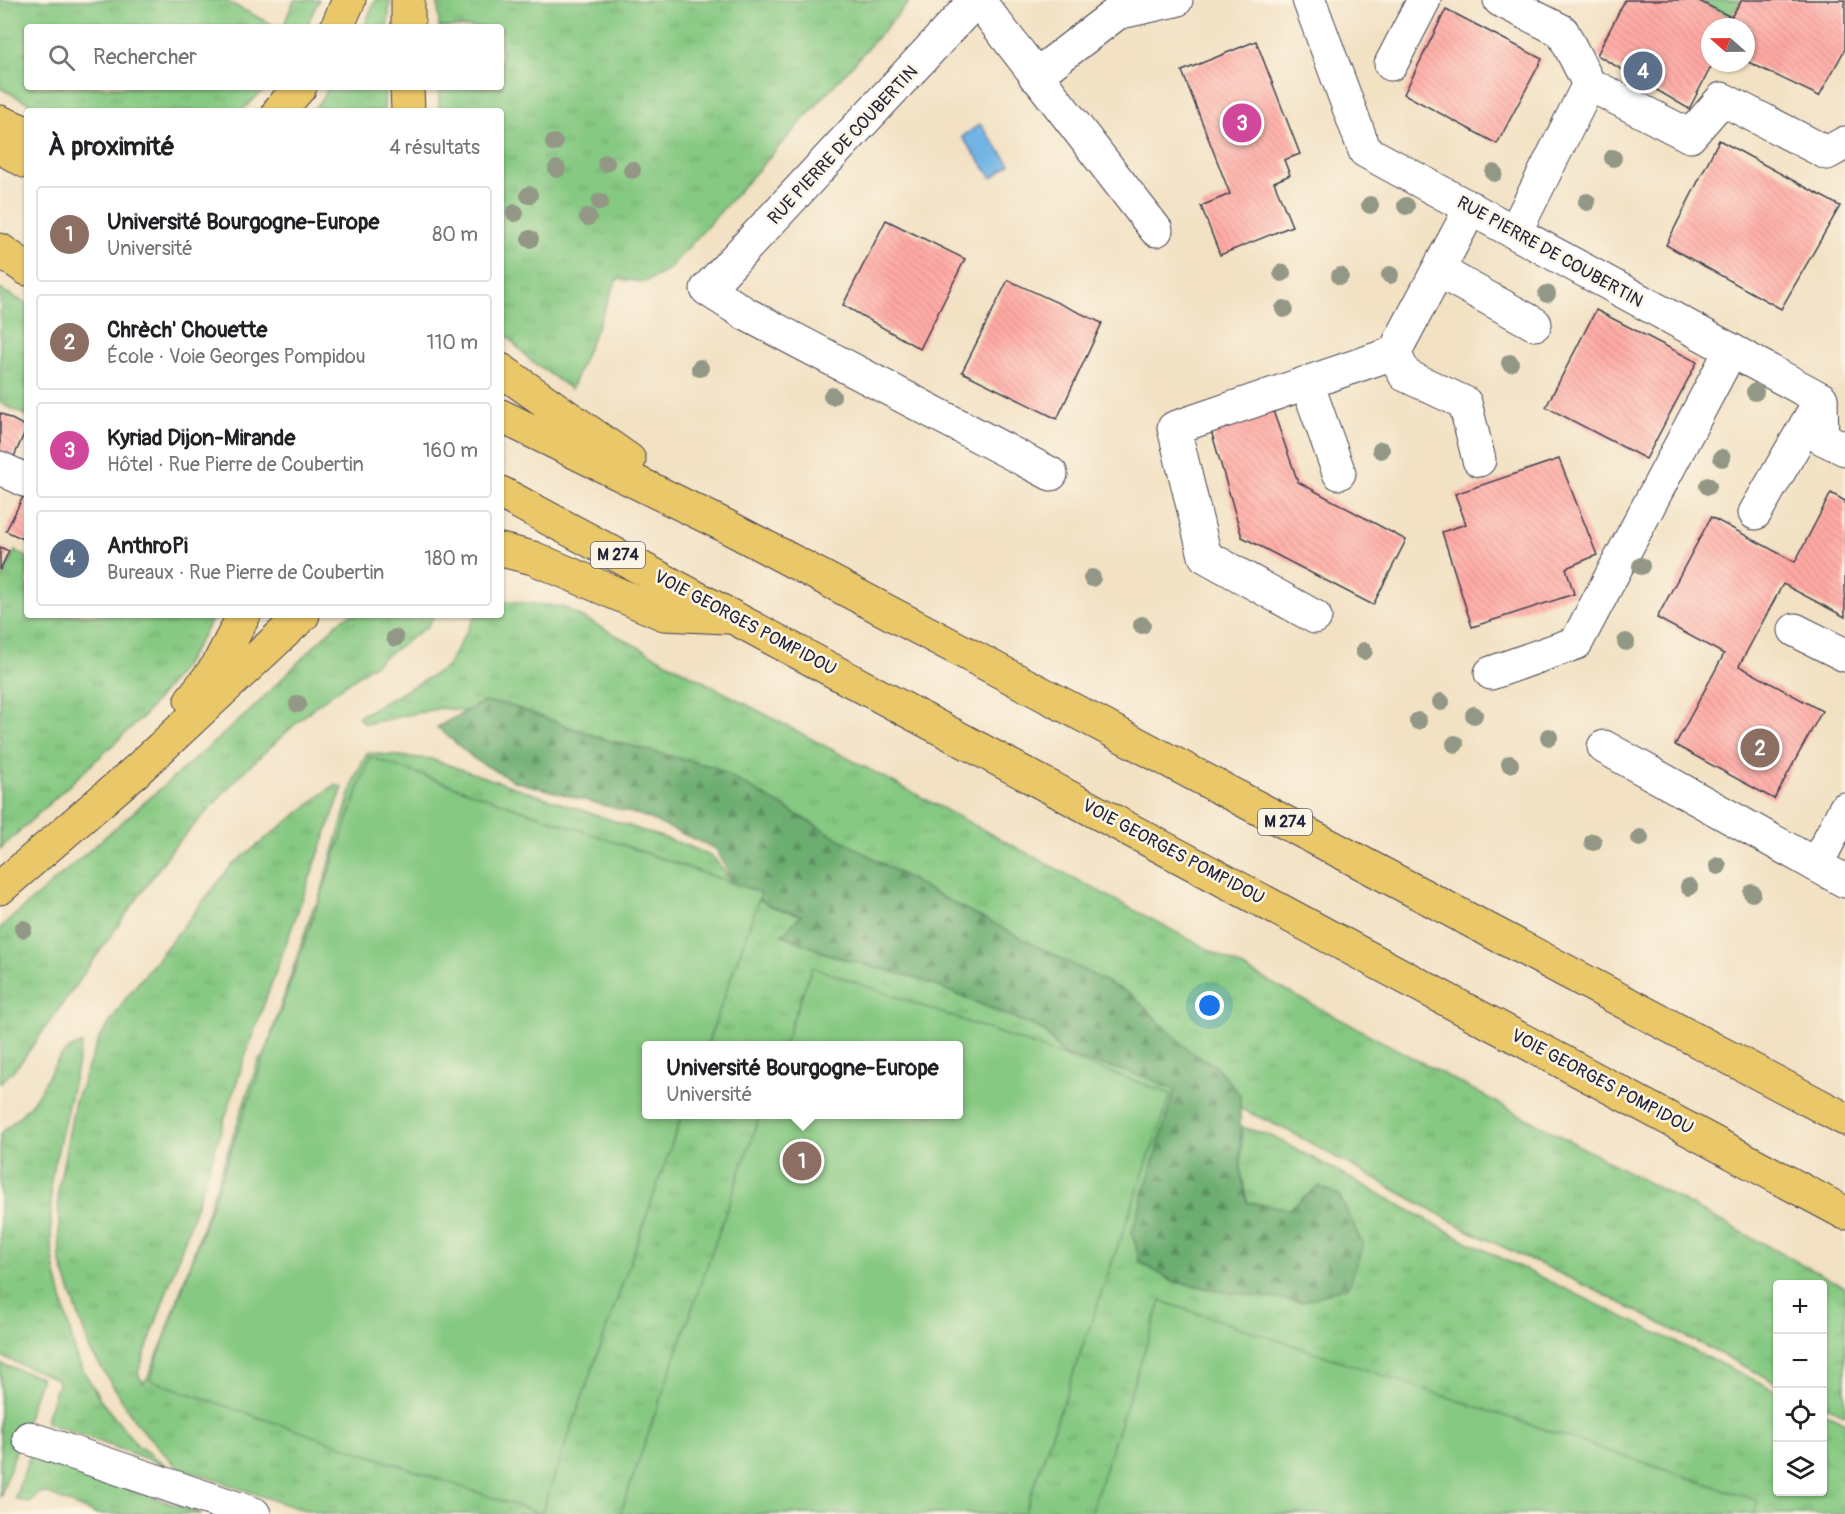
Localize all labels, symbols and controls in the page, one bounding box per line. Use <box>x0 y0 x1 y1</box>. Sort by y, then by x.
north arrow <box>1701 18 1755 72</box>
search box <box>24 24 504 90</box>
icon: search <box>45 41 78 74</box>
text: Rechercher <box>93 43 197 71</box>
pin: 4 <box>1624 48 1662 94</box>
street label: RUE PIERRE DE COUBERTIN <box>763 61 923 229</box>
pin: 3 <box>1222 100 1262 146</box>
text: À proximité <box>48 131 175 163</box>
text: 4 résultats <box>389 135 480 160</box>
street label: RUE PIERRE DE COUBERTIN <box>1453 191 1647 313</box>
text: Université Bourgogne-Europe <box>107 208 379 236</box>
text: 1 <box>66 222 73 247</box>
text: 80 m <box>432 222 478 247</box>
text: Université <box>107 236 193 261</box>
text: Chrèch' Chouette <box>107 316 267 344</box>
text: 2 <box>64 330 75 355</box>
text: 110 m <box>427 330 478 355</box>
text: École · Voie Georges Pompidou <box>107 344 366 369</box>
text: Kyriad Dijon-Mirande <box>107 424 295 452</box>
text: 3 <box>64 438 75 463</box>
text: 160 m <box>423 438 478 463</box>
text: Hôtel · Rue Pierre de Coubertin <box>107 452 364 477</box>
text: AnthroPi <box>107 532 188 560</box>
road number: M 274 <box>591 542 645 568</box>
text: 4 <box>64 546 75 571</box>
text: 180 m <box>424 546 478 571</box>
text: Bureaux · Rue Pierre de Coubertin <box>107 560 384 585</box>
street label: VOIE GEORGES POMPIDOU <box>650 565 840 681</box>
pin: 2 <box>1740 726 1780 771</box>
street label: VOIE GEORGES POMPIDOU <box>1078 794 1268 910</box>
road number: M 274 <box>1258 809 1312 835</box>
your location <box>1195 991 1224 1020</box>
street label: VOIE GEORGES POMPIDOU <box>1507 1024 1697 1140</box>
popup <box>642 1041 963 1119</box>
text: Université Bourgogne-Europe <box>666 1054 939 1082</box>
text: Université <box>666 1082 752 1107</box>
pin: 1 <box>782 1138 822 1184</box>
map controls <box>1773 1280 1827 1496</box>
button: + <box>1773 1280 1827 1334</box>
button: − <box>1773 1334 1827 1388</box>
button: locate <box>1773 1388 1827 1442</box>
button: layers <box>1773 1442 1827 1496</box>

